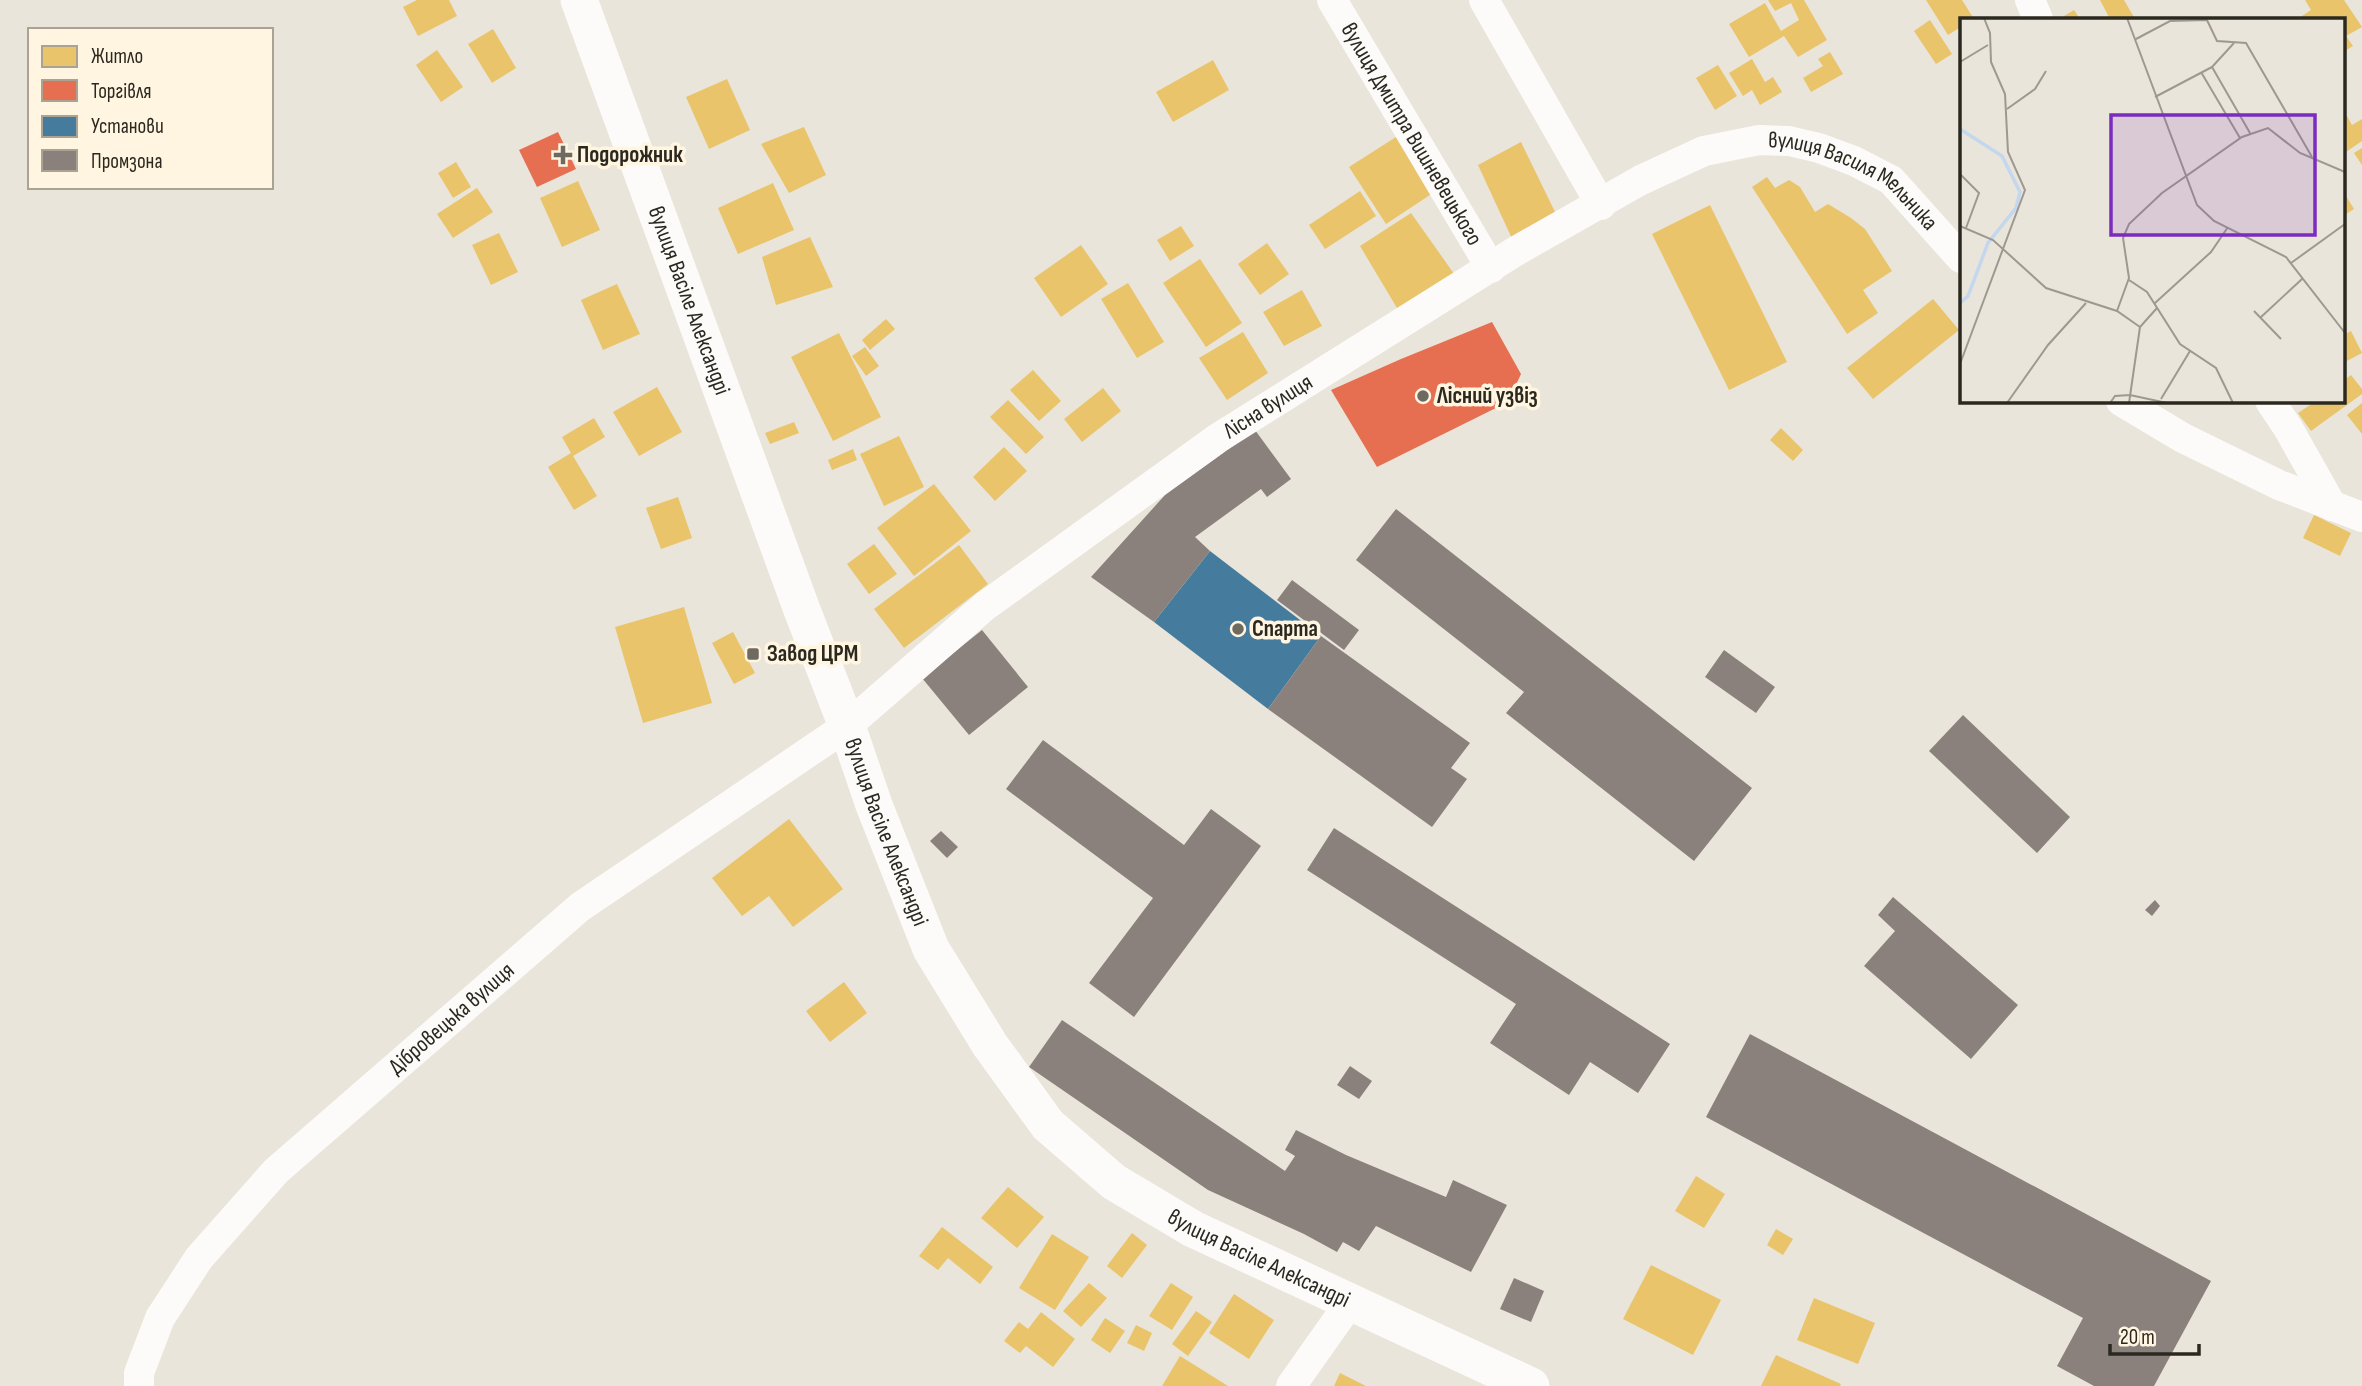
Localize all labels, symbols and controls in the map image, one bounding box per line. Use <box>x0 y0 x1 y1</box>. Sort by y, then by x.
street label: вулиця Дмитра Вишневецького <box>1335 18 1488 251</box>
inset map <box>1960 18 2344 402</box>
legend <box>28 28 273 189</box>
text: Житло <box>91 44 143 69</box>
text: Торгівля <box>91 79 152 104</box>
text: Установи <box>91 114 164 139</box>
street label: вулиця Василя Мельника <box>1768 126 1944 236</box>
place label: Подорожник <box>577 141 683 169</box>
marker: Подорожник <box>555 147 571 163</box>
text: Промзона <box>91 149 162 174</box>
street label: вулиця Васіле Александрі <box>642 202 736 399</box>
street label: Лісна вулиця <box>1217 368 1318 446</box>
place label: Лісний узвіз <box>1436 382 1538 410</box>
marker: Лісний узвіз <box>1415 388 1431 404</box>
place label: Спарта <box>1252 615 1318 643</box>
marker: Спарта <box>1230 621 1246 637</box>
place label: Завод ЦРМ <box>767 640 858 668</box>
marker: Завод ЦРМ <box>745 646 761 662</box>
street label: вулиця Васіле Александрі <box>838 734 934 930</box>
street label: Дібровецька вулиця <box>383 956 520 1081</box>
street label: вулиця Васіле Александрі <box>1162 1203 1354 1314</box>
scale bar <box>2110 1312 2199 1356</box>
text: 20 m <box>2120 1325 2155 1350</box>

